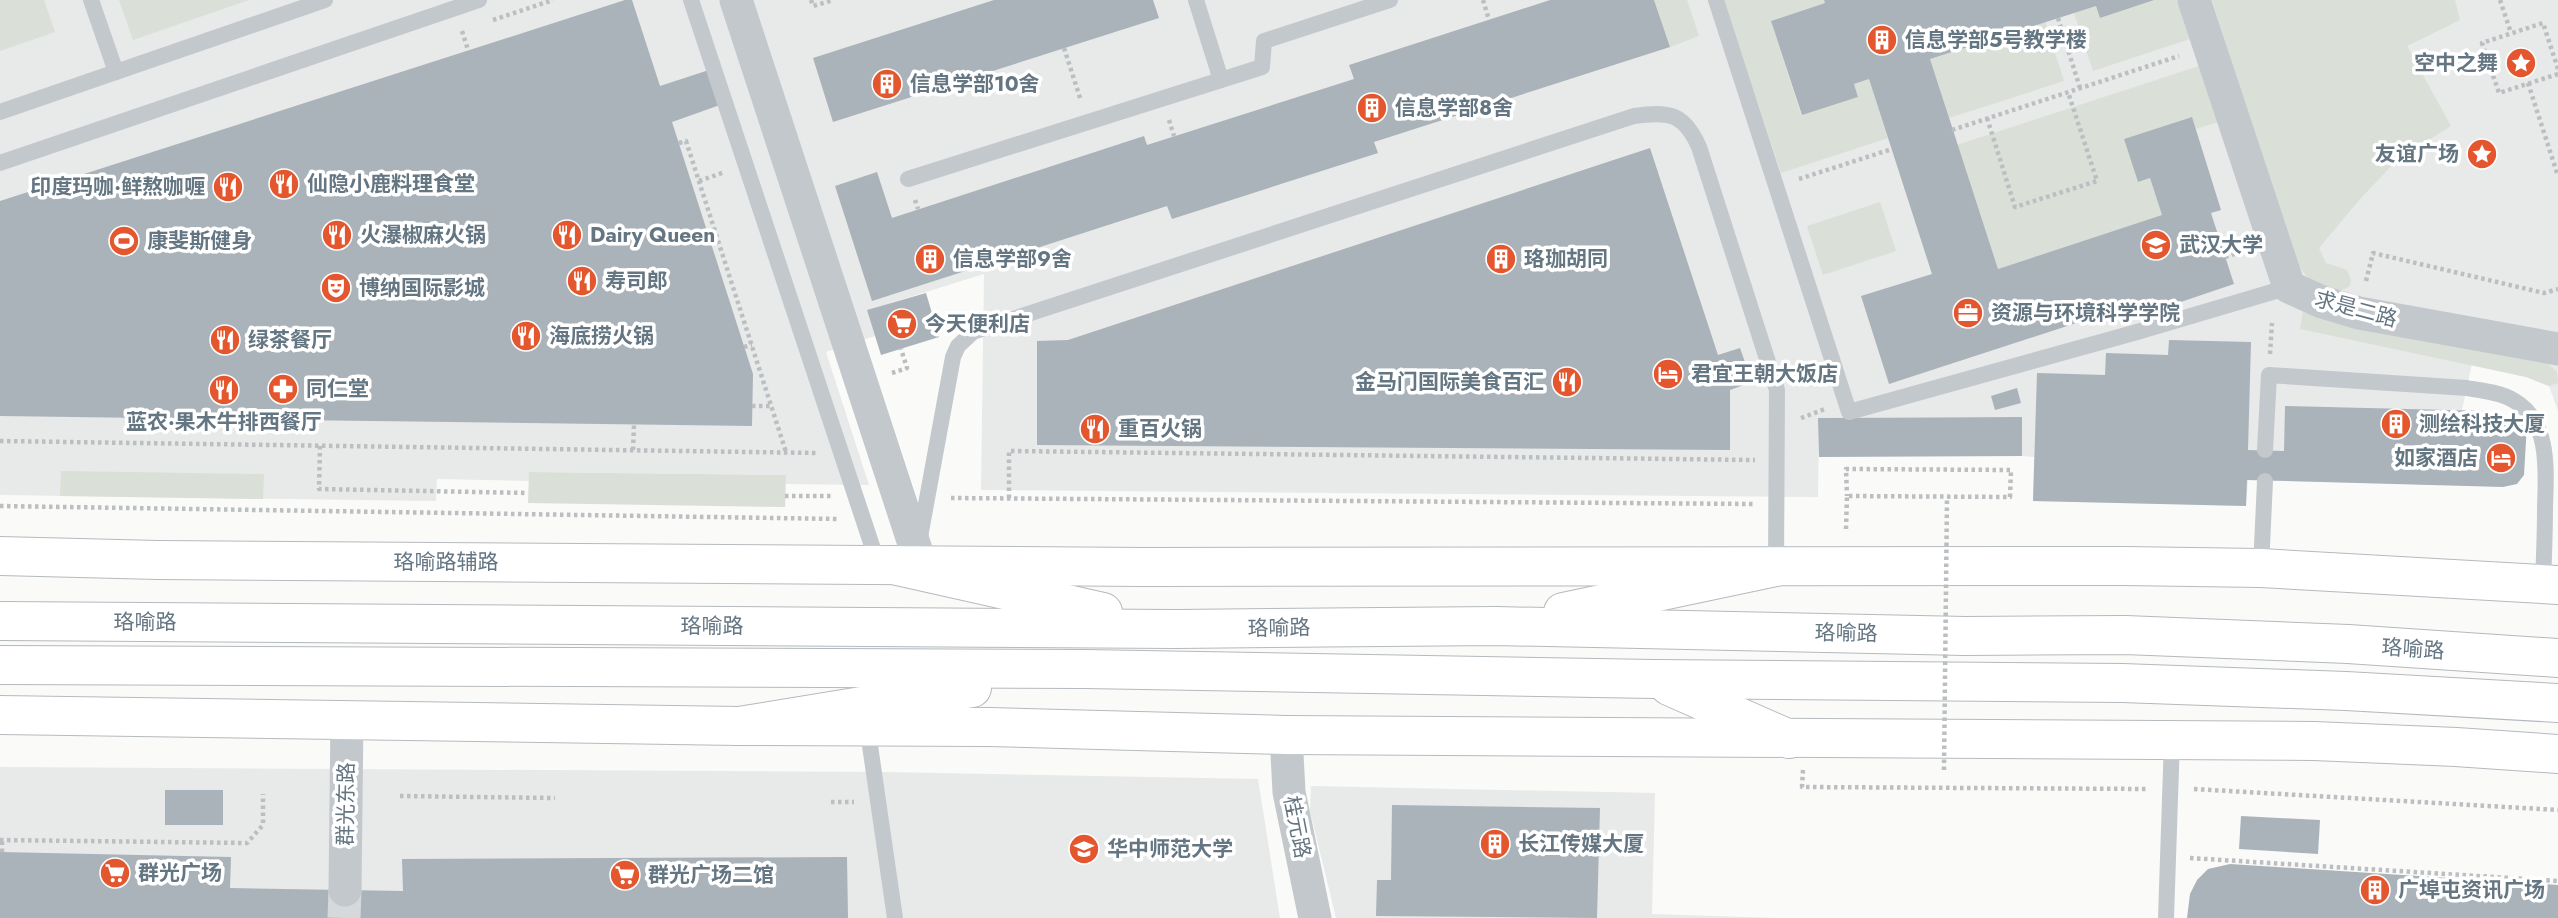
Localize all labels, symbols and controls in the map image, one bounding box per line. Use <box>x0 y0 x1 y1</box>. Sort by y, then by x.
building icon: 信息学部5号教学楼 <box>1865 23 1899 57</box>
place label: 信息学部5号教学楼 <box>1905 25 2087 55</box>
place icon: 空中之舞 <box>2504 46 2538 80</box>
place label: 空中之舞 <box>2414 48 2498 78</box>
building icon: 信息学部10舍 <box>870 67 904 101</box>
place label: 信息学部10舍 <box>910 69 1040 99</box>
building icon: 信息学部8舍 <box>1355 91 1389 125</box>
place label: 信息学部8舍 <box>1395 93 1513 123</box>
place icon: 友谊广场 <box>2465 137 2499 171</box>
place label: 友谊广场 <box>2375 139 2459 169</box>
restaurant icon: 仙隐小鹿料理食堂 <box>267 167 301 201</box>
place label: 仙隐小鹿料理食堂 <box>307 169 475 199</box>
restaurant icon: 印度玛咖·鲜熬咖喱 <box>211 170 245 204</box>
place label: 印度玛咖·鲜熬咖喱 <box>30 172 205 202</box>
restaurant icon: 火瀑椒麻火锅 <box>320 218 354 252</box>
restaurant icon: Dairy Queen <box>550 218 584 252</box>
place label: 火瀑椒麻火锅 <box>360 220 486 250</box>
place label: Dairy Queen <box>590 220 715 250</box>
sports icon: 康斐斯健身 <box>107 224 141 258</box>
place label: 康斐斯健身 <box>147 226 252 256</box>
school or university icon: 武汉大学 <box>2139 228 2173 262</box>
place label: 武汉大学 <box>2179 230 2263 260</box>
building icon: 信息学部9舍 <box>913 242 947 276</box>
building icon: 珞珈胡同 <box>1484 242 1518 276</box>
place label: 信息学部9舍 <box>953 244 1072 274</box>
place label: 珞珈胡同 <box>1524 244 1608 274</box>
restaurant icon: 寿司郎 <box>565 264 599 298</box>
place label: 寿司郎 <box>605 266 668 296</box>
theatre icon: 博纳国际影城 <box>319 271 353 305</box>
place label: 博纳国际影城 <box>359 273 485 303</box>
street label: 求是二路 <box>2312 284 2400 334</box>
office icon: 资源与环境科学学院 <box>1951 296 1985 330</box>
place label: 资源与环境科学学院 <box>1991 298 2180 328</box>
supermarket icon: 今天便利店 <box>885 307 919 341</box>
place label: 今天便利店 <box>925 309 1030 339</box>
restaurant icon: 海底捞火锅 <box>509 319 543 353</box>
place label: 海底捞火锅 <box>549 321 654 351</box>
restaurant icon: 绿茶餐厅 <box>208 323 242 357</box>
place label: 绿茶餐厅 <box>248 325 332 355</box>
hotel icon: 君宜王朝大饭店 <box>1651 357 1685 391</box>
place label: 君宜王朝大饭店 <box>1691 359 1838 389</box>
restaurant icon: 金马门国际美食百汇 <box>1550 365 1584 399</box>
place label: 金马门国际美食百汇 <box>1355 367 1544 397</box>
pharmacy icon: 同仁堂 <box>266 372 300 406</box>
restaurant icon: 蓝农·果木牛排西餐厅 <box>207 373 241 407</box>
place label: 同仁堂 <box>306 374 369 404</box>
place label: 蓝农·果木牛排西餐厅 <box>126 407 322 437</box>
building icon: 测绘科技大厦 <box>2379 407 2413 441</box>
place label: 测绘科技大厦 <box>2419 409 2545 439</box>
restaurant icon: 重百火锅 <box>1078 412 1112 446</box>
place label: 重百火锅 <box>1118 414 1202 444</box>
hotel icon: 如家酒店 <box>2484 441 2518 475</box>
place label: 如家酒店 <box>2394 443 2478 473</box>
street label: 珞喻路辅路 <box>394 547 499 577</box>
street label: 珞喻路 <box>114 607 177 637</box>
street label: 珞喻路 <box>681 611 744 641</box>
street label: 珞喻路 <box>1247 612 1311 644</box>
street label: 珞喻路 <box>1814 617 1878 649</box>
street label: 珞喻路 <box>2381 632 2445 666</box>
street label: 群光东路 <box>330 762 362 846</box>
street label: 桂元路 <box>1276 793 1318 861</box>
building icon: 长江传媒大厦 <box>1478 827 1512 861</box>
place label: 长江传媒大厦 <box>1518 829 1644 859</box>
school or university icon: 华中师范大学 <box>1067 832 1101 866</box>
place label: 华中师范大学 <box>1107 834 1233 864</box>
supermarket icon: 群光广场 <box>98 856 132 890</box>
place label: 群光广场 <box>138 858 222 888</box>
supermarket icon: 群光广场二馆 <box>608 858 642 892</box>
place label: 群光广场二馆 <box>648 860 774 890</box>
building icon: 广埠屯资讯广场 <box>2358 873 2392 907</box>
place label: 广埠屯资讯广场 <box>2398 875 2545 905</box>

